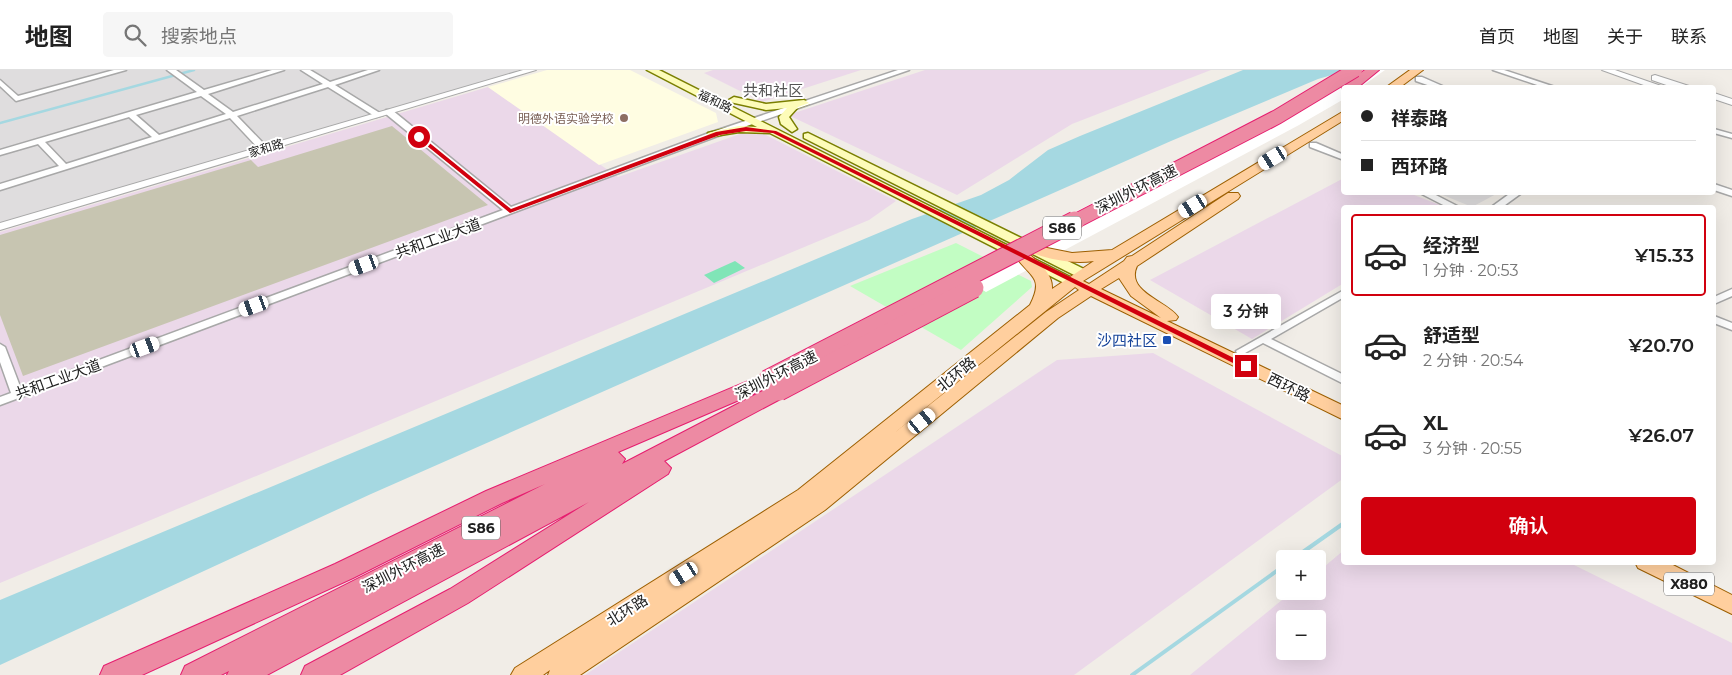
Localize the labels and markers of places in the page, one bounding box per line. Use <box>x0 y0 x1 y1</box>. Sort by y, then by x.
place label: 明德外语实验学校 <box>518 111 614 126</box>
marker: 明德外语实验学校 <box>618 112 630 124</box>
place label: 沙四社区 <box>1097 331 1157 350</box>
marker: 沙四社区 <box>1161 334 1173 346</box>

